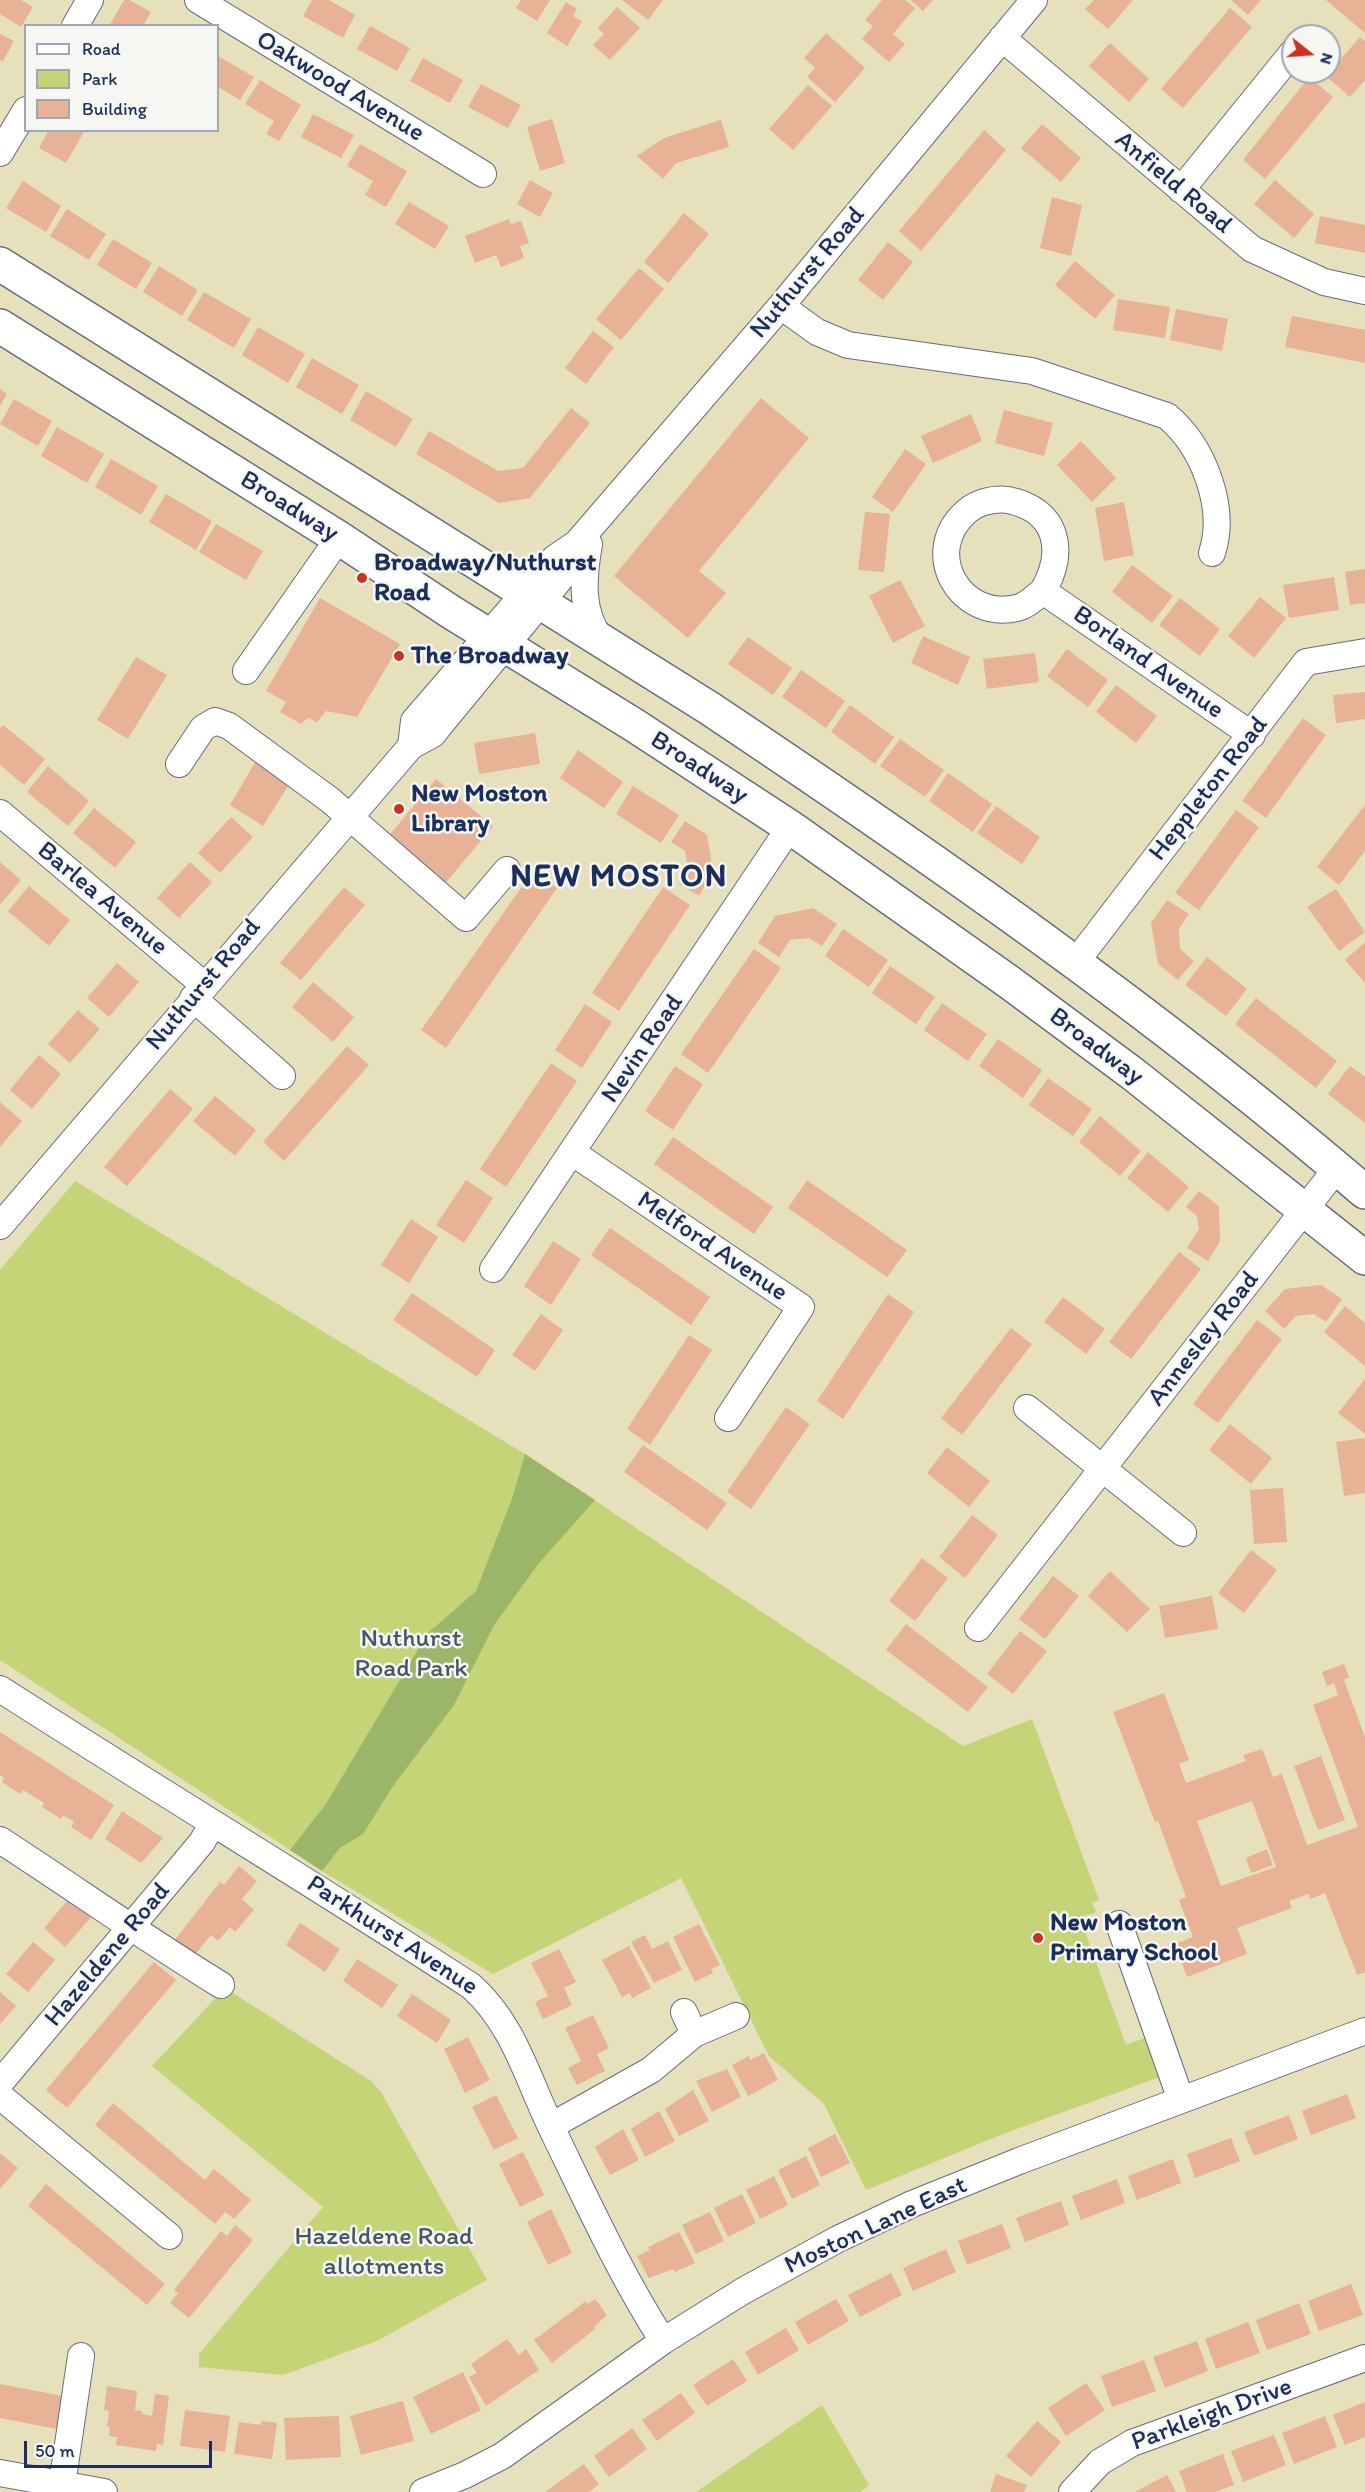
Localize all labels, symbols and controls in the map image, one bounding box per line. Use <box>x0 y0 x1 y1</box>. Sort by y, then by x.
legend <box>24 24 219 132</box>
street label: Oakwood Avenue <box>250 24 430 150</box>
north arrow <box>1281 24 1341 84</box>
text: Road <box>82 38 121 60</box>
text: N <box>1316 51 1337 67</box>
text: Park <box>82 68 117 90</box>
text: Building <box>82 98 147 120</box>
street label: Anfield Road <box>1108 125 1238 241</box>
street label: Nuthurst Road <box>744 201 872 345</box>
street label: Broadway <box>234 464 344 550</box>
place label: Broadway/Nuthurst Road <box>374 547 596 608</box>
marker: Broadway/Nuthurst Road <box>355 571 369 585</box>
street label: Borland Avenue <box>1067 600 1229 726</box>
place label: The Broadway <box>411 640 568 672</box>
marker: The Broadway <box>392 649 406 663</box>
street label: Heppleton Road <box>1143 710 1275 868</box>
street label: Broadway <box>644 725 754 811</box>
place label: New Moston Library <box>411 778 547 840</box>
marker: New Moston Library <box>392 802 406 816</box>
street label: Barlea Avenue <box>30 835 174 963</box>
district label: NEW MOSTON <box>510 859 728 897</box>
street label: Nuthurst Road <box>140 913 268 1057</box>
street label: Nevin Road <box>595 989 691 1109</box>
street label: Broadway <box>1042 1001 1150 1093</box>
street label: Melford Avenue <box>631 1185 793 1309</box>
street label: Annesley Road <box>1142 1265 1266 1413</box>
park label: Nuthurst Road Park <box>355 1623 467 1684</box>
street label: Parkhurst Avenue <box>300 1869 484 2003</box>
street label: Hazeldene Road <box>39 1876 177 2034</box>
place label: New Moston Primary School <box>1050 1907 1218 1968</box>
marker: New Moston Primary School <box>1031 1931 1045 1945</box>
street label: Moston Lane East <box>780 2170 972 2282</box>
park label: Hazeldene Road allotments <box>295 2221 473 2282</box>
street label: Parkleigh Drive <box>1127 2372 1297 2458</box>
scale bar <box>27 2429 214 2467</box>
text: 50 m <box>35 2440 75 2462</box>

